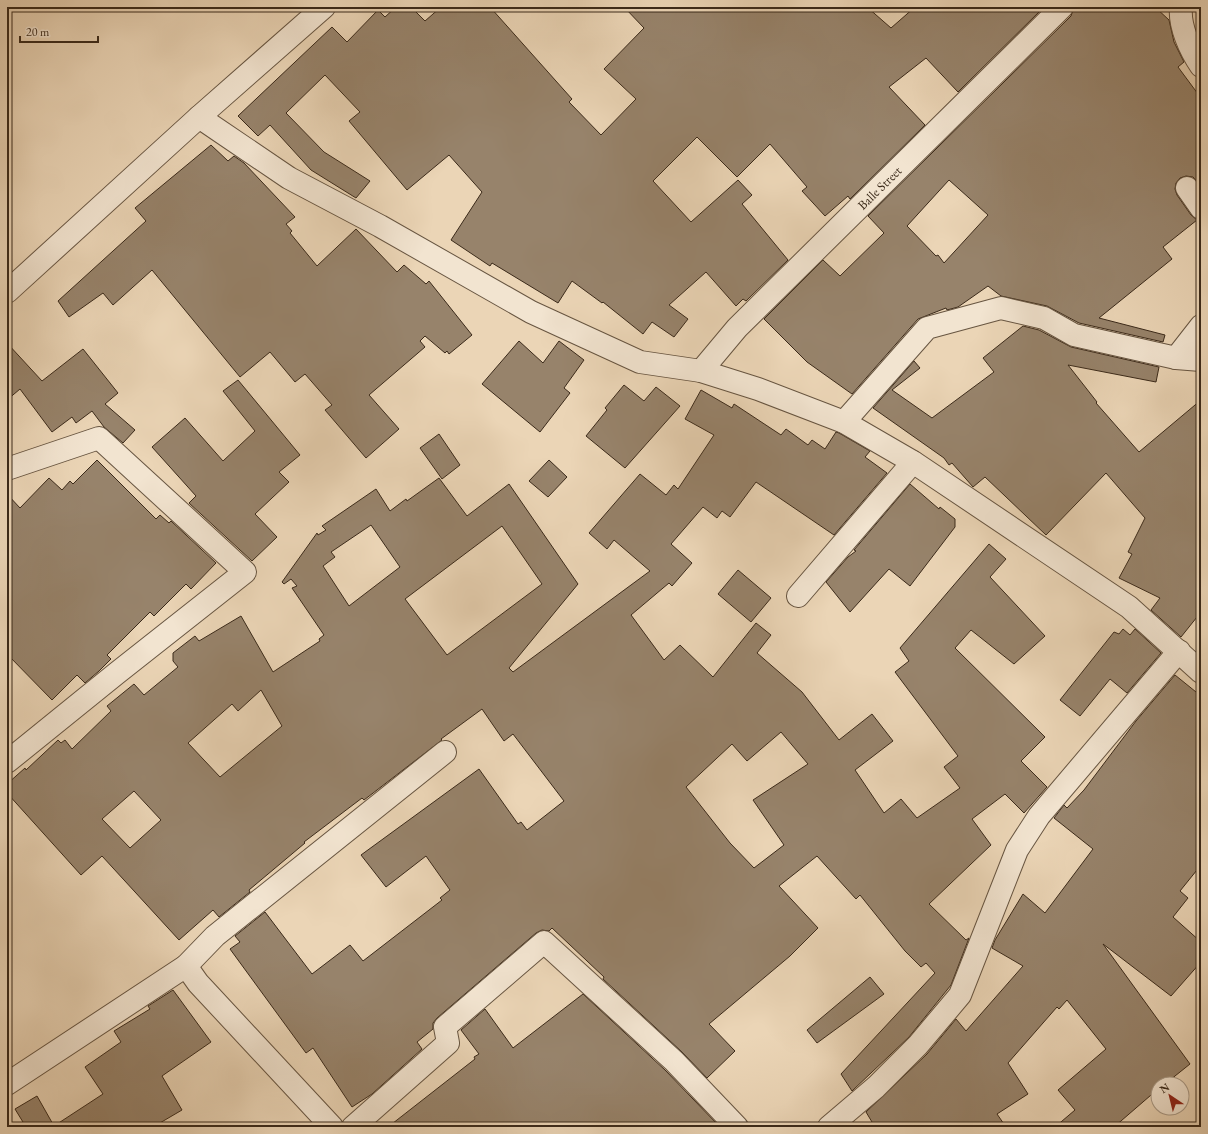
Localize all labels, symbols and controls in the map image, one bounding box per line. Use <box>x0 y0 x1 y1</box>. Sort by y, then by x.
scale bar <box>20 18 98 44</box>
text: 20 m <box>26 24 50 40</box>
street label: Balle Street <box>854 162 905 213</box>
north arrow <box>1150 1076 1190 1116</box>
text: N <box>1157 1079 1172 1096</box>

